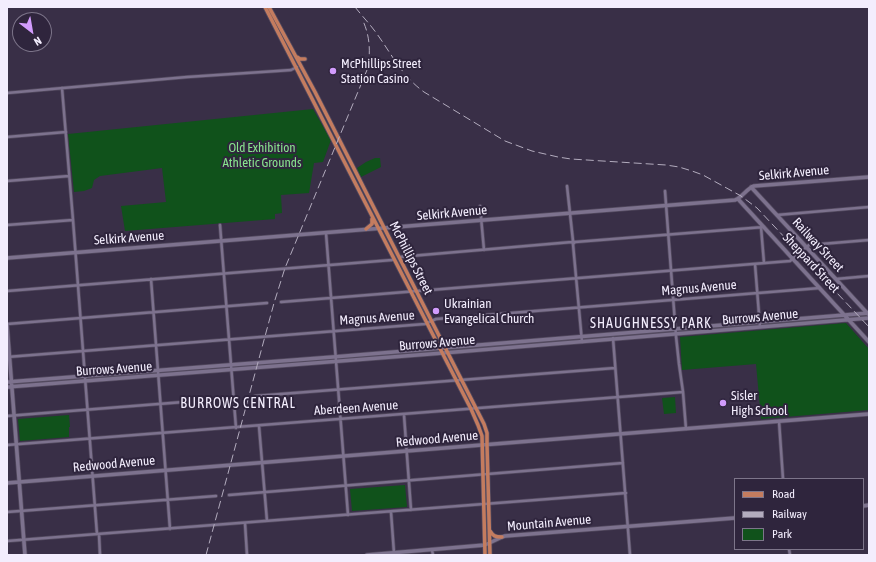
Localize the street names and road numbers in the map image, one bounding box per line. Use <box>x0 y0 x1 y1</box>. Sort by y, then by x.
street label: Selkirk Avenue <box>758 162 830 184</box>
street label: Selkirk Avenue <box>416 202 488 224</box>
street label: Railway Street <box>789 215 847 275</box>
street label: McPhillips Street <box>386 219 436 297</box>
street label: Selkirk Avenue <box>93 228 165 248</box>
street label: Sheppard Street <box>779 230 843 296</box>
street label: Magnus Avenue <box>661 277 737 299</box>
street label: Burrows Avenue <box>721 306 799 328</box>
street label: Magnus Avenue <box>339 308 415 328</box>
street label: Burrows Avenue <box>398 332 476 354</box>
street label: Burrows Avenue <box>75 359 153 379</box>
street label: Aberdeen Avenue <box>313 397 399 419</box>
street label: Redwood Avenue <box>395 428 479 450</box>
street label: Redwood Avenue <box>72 453 156 475</box>
street label: Mountain Avenue <box>506 512 592 534</box>

